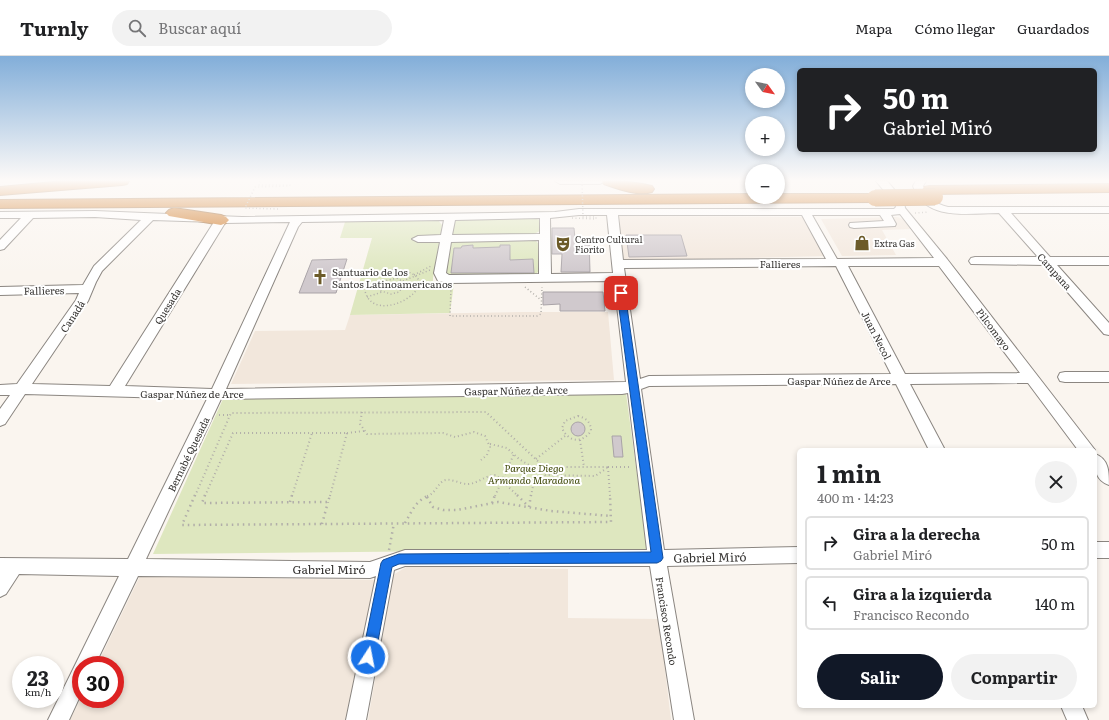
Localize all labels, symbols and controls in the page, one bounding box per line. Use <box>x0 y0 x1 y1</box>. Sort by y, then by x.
search box <box>112 10 392 46</box>
text: Turnly <box>20 14 88 42</box>
text: Buscar aquí <box>158 16 241 39</box>
icon: search <box>126 17 148 39</box>
text: Mapa <box>855 18 892 38</box>
text: Cómo llegar <box>914 18 995 38</box>
text: Guardados <box>1017 18 1089 38</box>
north arrow <box>745 68 785 108</box>
map controls <box>745 68 785 204</box>
text: 50 m <box>883 76 949 118</box>
icon: right <box>817 84 869 136</box>
text: Gabriel Miró <box>883 114 992 141</box>
button: + <box>745 116 785 156</box>
button: − <box>745 164 785 204</box>
place label: Centro Cultural Fiorito <box>575 232 642 256</box>
shop icon: Extra Gas <box>853 234 871 252</box>
theatre icon: Centro Cultural Fiorito <box>554 235 572 253</box>
place label: Extra Gas <box>874 236 915 250</box>
street label: Campana <box>1034 249 1076 293</box>
street label: Fallieres <box>760 256 801 271</box>
place label: Santuario de los Santos Latinoamericanos <box>332 264 453 291</box>
church icon: Santuario de los Santos Latinoamericanos <box>311 268 329 286</box>
pin <box>604 276 638 310</box>
street label: Fallieres <box>24 282 65 298</box>
icon: arrive <box>610 282 632 304</box>
street label: Quesada <box>150 284 184 327</box>
street label: Canadá <box>56 296 88 335</box>
street label: Pilcomayo <box>973 305 1015 353</box>
street label: Juan Necol <box>858 308 896 362</box>
street label: Gaspar Núñez de Arce <box>787 373 891 388</box>
street label: Gaspar Núñez de Arce <box>464 382 568 398</box>
street label: Gaspar Núñez de Arce <box>140 386 244 401</box>
street label: Bernabé Quesada <box>163 413 213 494</box>
text: 1 min <box>817 455 881 490</box>
park label: Parque Diego Armando Maradona <box>488 460 580 487</box>
button: close <box>1035 461 1077 503</box>
text: 400 m · 14:23 <box>817 488 894 507</box>
text: Gira a la derecha <box>853 522 980 545</box>
icon: right <box>819 532 841 554</box>
text: 50 m <box>1041 532 1075 555</box>
text: Gabriel Miró <box>853 545 932 564</box>
street label: Gabriel Miró <box>673 547 747 567</box>
street label: Gabriel Miró <box>293 560 365 578</box>
street label: Francisco Recondo <box>653 576 681 666</box>
text: Gira a la izquierda <box>853 582 992 605</box>
icon: left <box>819 592 841 614</box>
text: 140 m <box>1035 592 1075 615</box>
text: Francisco Recondo <box>853 605 969 624</box>
position arrow <box>347 636 389 678</box>
button: Salir <box>817 654 943 700</box>
button: Compartir <box>951 654 1077 700</box>
speed limit sign: 30 <box>72 656 124 708</box>
text: 23 <box>27 662 49 692</box>
text: km/h <box>25 684 51 699</box>

